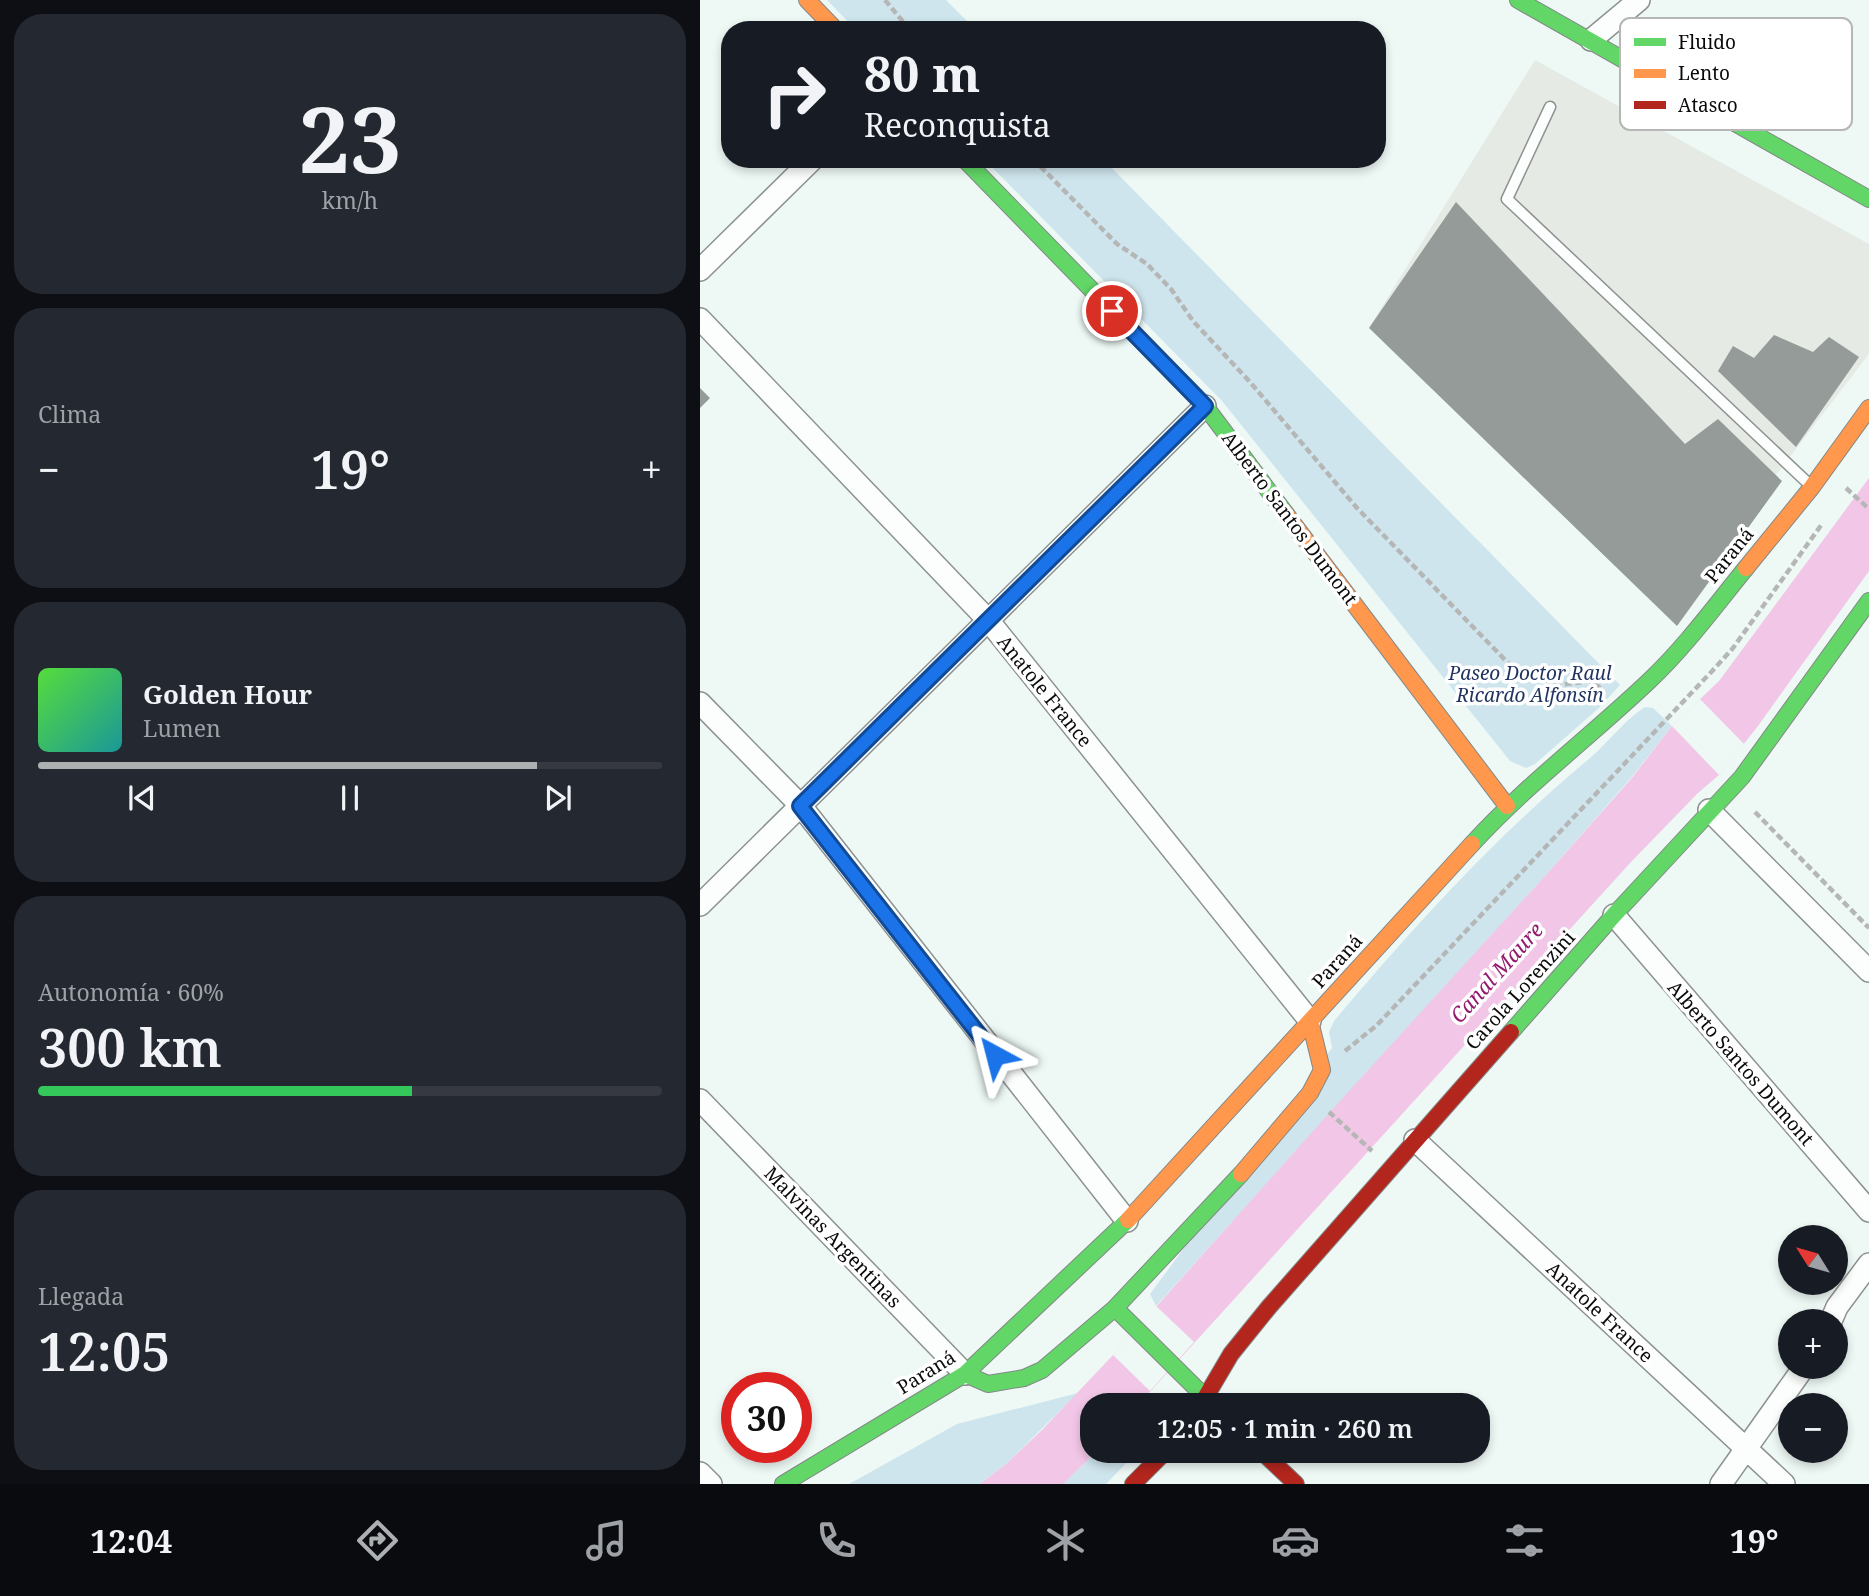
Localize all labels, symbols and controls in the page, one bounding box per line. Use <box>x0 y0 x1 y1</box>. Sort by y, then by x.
legend <box>1620 18 1852 130</box>
text: Fluido <box>1678 29 1736 55</box>
text: 80 m <box>864 40 980 106</box>
icon: right <box>749 49 840 140</box>
text: Lento <box>1678 60 1730 86</box>
text: 23 <box>299 76 401 200</box>
text: Atasco <box>1678 92 1738 118</box>
text: Reconquista <box>864 103 1051 146</box>
text: km/h <box>322 184 378 216</box>
pin <box>1082 281 1142 341</box>
icon: arrive <box>1093 292 1131 330</box>
text: Clima <box>38 398 101 430</box>
street label: Alberto Santos Dumont <box>1216 426 1364 610</box>
text: 19° <box>311 433 390 504</box>
text: − <box>38 443 60 495</box>
text: + <box>641 443 662 495</box>
street label: Paraná <box>1699 522 1759 588</box>
street label: Anatole France <box>992 629 1098 753</box>
park label: Paseo Doctor Raul Ricardo Alfonsín <box>1447 660 1612 708</box>
text: Golden Hour <box>143 676 312 712</box>
text: Lumen <box>143 712 221 744</box>
icon: previous <box>123 779 161 817</box>
icon: pause <box>331 779 369 817</box>
icon: next <box>539 779 577 817</box>
water label: Canal Maure <box>1444 916 1549 1029</box>
street label: Carola Lorenzini <box>1459 925 1581 1055</box>
street label: Paraná <box>1306 928 1368 994</box>
street label: Alberto Santos Dumont <box>1662 975 1820 1151</box>
text: Autonomía · 60% <box>38 976 224 1008</box>
text: 300 km <box>38 1011 222 1082</box>
position arrow <box>958 1018 1032 1092</box>
street label: Malvinas Argentinas <box>759 1161 907 1313</box>
north arrow <box>1778 1225 1848 1295</box>
map controls <box>1778 1225 1848 1463</box>
street label: Anatole France <box>1541 1256 1659 1368</box>
text: Llegada <box>38 1280 124 1312</box>
button: + <box>1778 1309 1848 1379</box>
text: 12:05 <box>38 1315 171 1386</box>
street label: Paraná <box>892 1344 960 1400</box>
speed limit sign: 30 <box>721 1372 812 1463</box>
button: − <box>1778 1393 1848 1463</box>
text: 12:05 · 1 min · 260 m <box>1157 1410 1413 1446</box>
icon: directions <box>353 1516 402 1565</box>
icon: music <box>582 1516 631 1565</box>
icon: phone <box>812 1516 861 1565</box>
icon: climate <box>1041 1516 1090 1565</box>
icon: car <box>1271 1516 1320 1565</box>
icon: filters <box>1500 1516 1549 1565</box>
text: 12:04 <box>90 1519 172 1562</box>
text: 19° <box>1730 1519 1779 1562</box>

